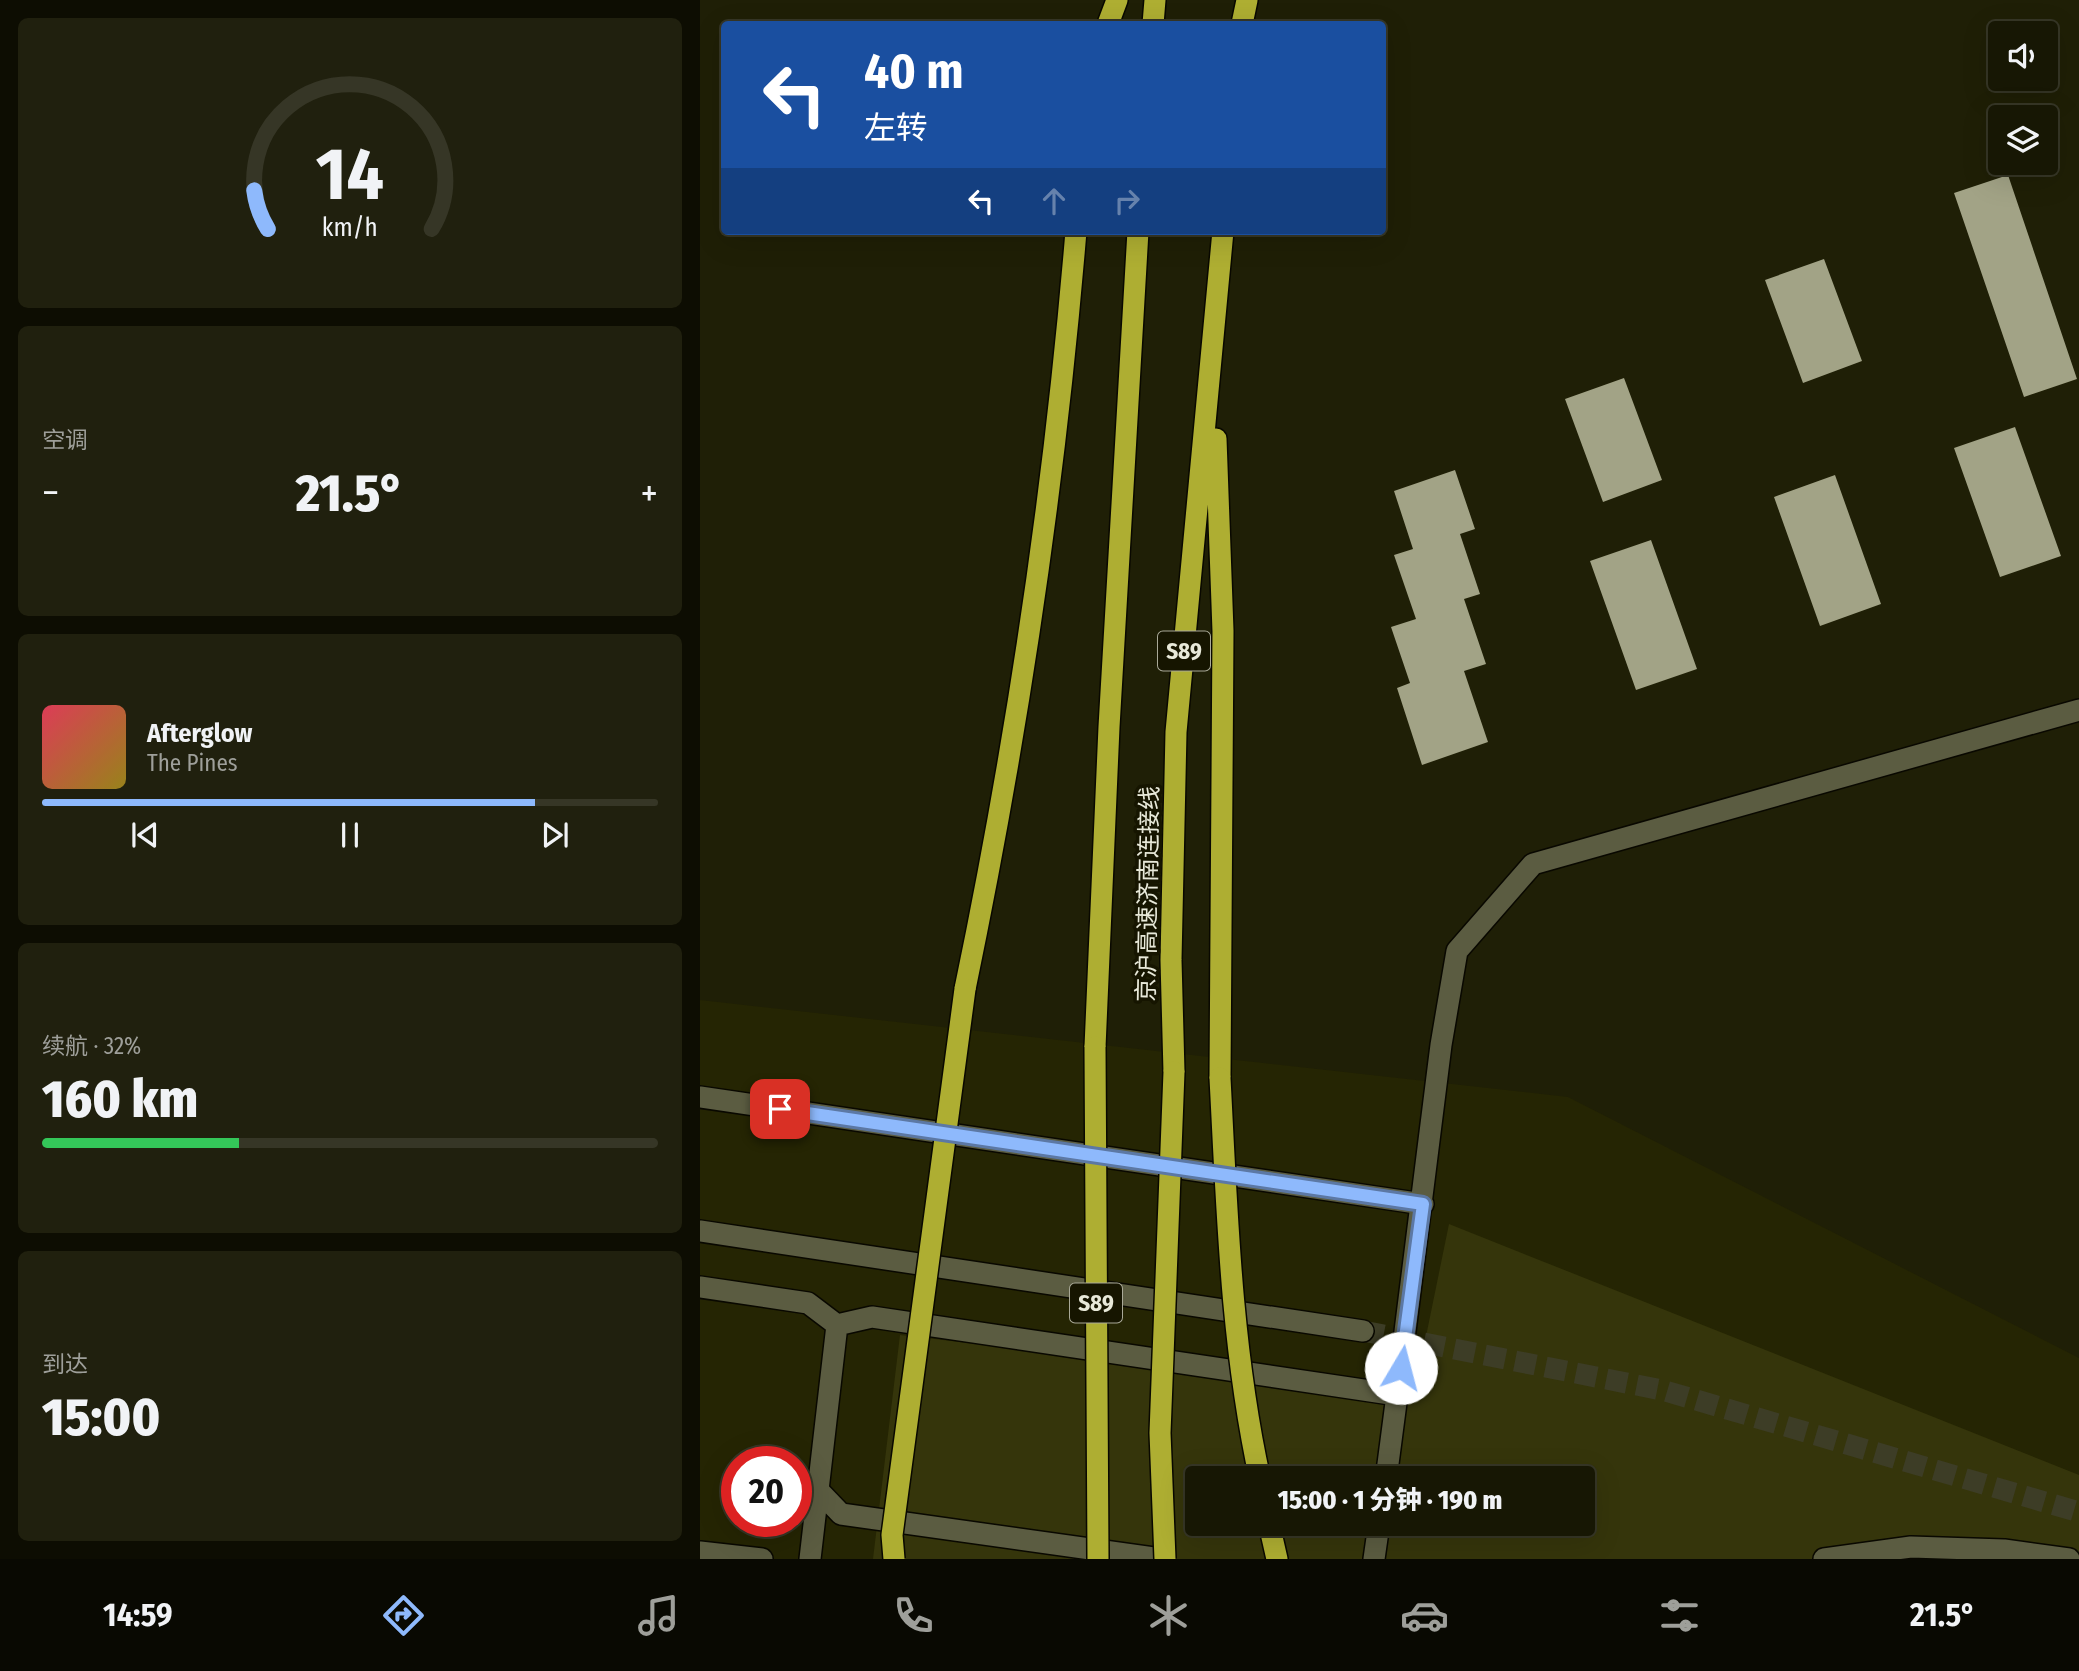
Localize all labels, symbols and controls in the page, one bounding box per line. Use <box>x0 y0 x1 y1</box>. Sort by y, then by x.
map controls <box>1988 21 2058 175</box>
button: sound <box>1988 21 2058 91</box>
text: 40 m <box>864 42 964 101</box>
icon: left <box>749 49 840 140</box>
button: layers <box>1988 105 2058 175</box>
text: 左转 <box>864 109 928 147</box>
text: 14 <box>316 131 384 218</box>
icon: left <box>962 182 1000 220</box>
icon: ahead <box>1035 182 1073 220</box>
icon: right <box>1108 182 1146 220</box>
text: km/h <box>322 213 378 243</box>
text: 空调 <box>42 426 88 454</box>
text: 21.5° <box>296 462 404 525</box>
text: − <box>42 470 59 516</box>
text: + <box>641 470 658 516</box>
road number: S89 <box>1158 632 1210 670</box>
text: Afterglow <box>147 718 252 749</box>
text: The Pines <box>147 749 238 777</box>
street label: 京沪高速济南连接线 <box>1132 786 1164 1002</box>
icon: previous <box>126 816 164 854</box>
icon: pause <box>331 816 369 854</box>
icon: next <box>536 816 574 854</box>
text: 续航 · 32% <box>42 1032 141 1060</box>
text: 160 km <box>42 1068 198 1131</box>
pin <box>750 1079 810 1139</box>
icon: arrive <box>761 1090 799 1128</box>
road number: S89 <box>1070 1284 1122 1322</box>
position arrow <box>1364 1331 1438 1405</box>
text: 到达 <box>42 1350 88 1378</box>
text: 15:00 <box>42 1386 160 1449</box>
speed limit sign: 20 <box>721 1446 812 1537</box>
text: 15:00 · 1 分钟 · 190 m <box>1278 1485 1502 1516</box>
icon: directions <box>379 1591 428 1640</box>
icon: music <box>634 1591 683 1640</box>
icon: phone <box>889 1591 938 1640</box>
icon: climate <box>1144 1591 1193 1640</box>
icon: car <box>1400 1591 1449 1640</box>
icon: filters <box>1655 1591 1704 1640</box>
text: 14:59 <box>103 1596 172 1634</box>
text: 21.5° <box>1910 1596 1976 1634</box>

